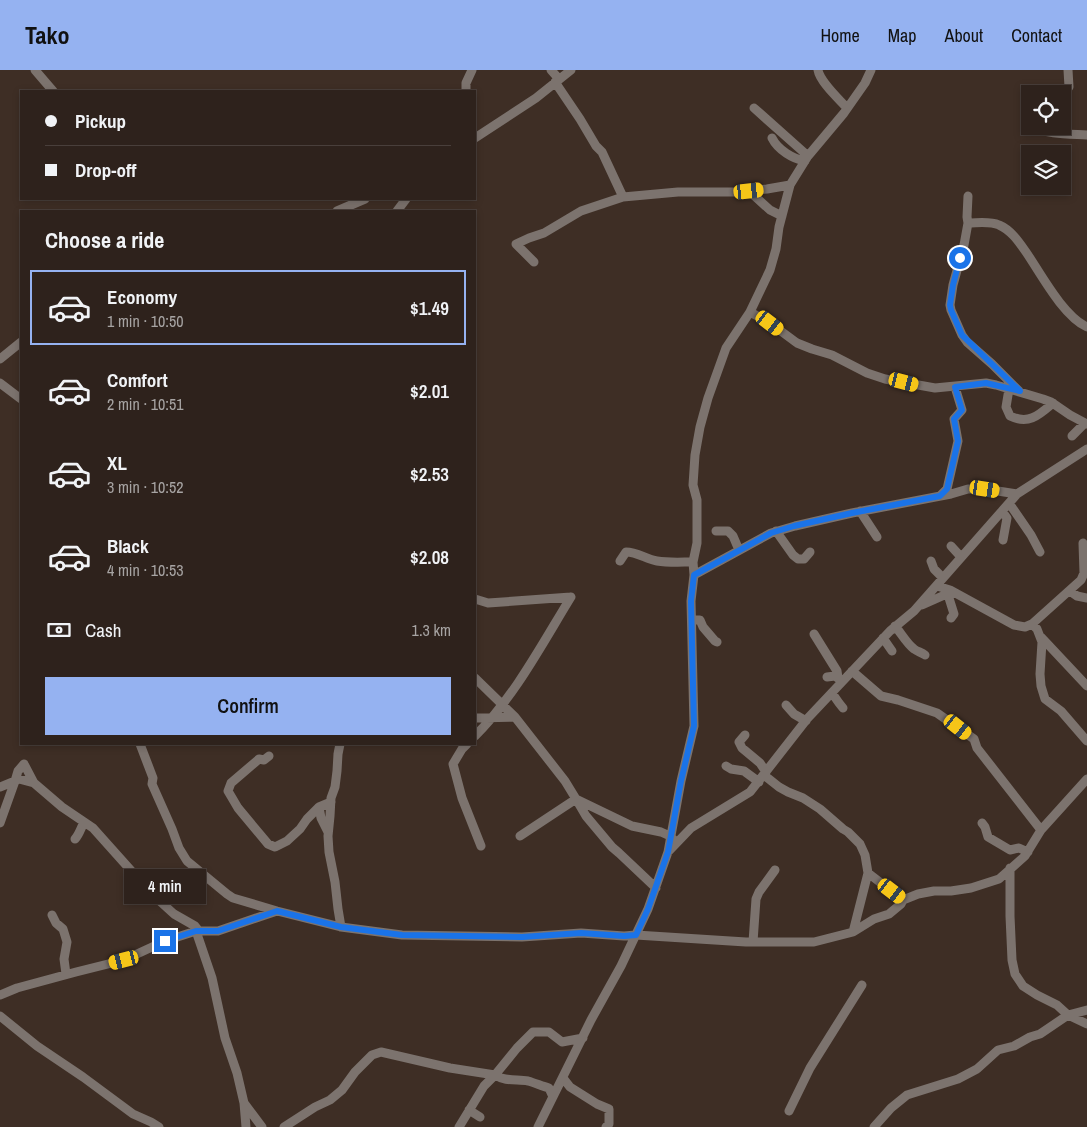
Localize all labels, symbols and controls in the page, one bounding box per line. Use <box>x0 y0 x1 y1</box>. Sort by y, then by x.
text: Tako <box>25 19 70 51</box>
text: Home <box>820 23 860 48</box>
text: Map <box>888 23 917 48</box>
text: About <box>945 23 983 48</box>
text: Contact <box>1011 23 1062 48</box>
map controls <box>1021 85 1071 195</box>
button: locate <box>1021 85 1071 135</box>
text: Pickup <box>75 108 126 134</box>
button: layers <box>1021 145 1071 195</box>
text: Drop-off <box>75 157 136 183</box>
car <box>733 182 764 200</box>
text: Choose a ride <box>45 225 164 255</box>
route start <box>949 247 971 269</box>
text: Economy <box>107 284 177 310</box>
icon: car <box>47 285 92 330</box>
text: $1.49 <box>410 295 449 321</box>
car <box>753 308 786 338</box>
text: 1 min · 10:50 <box>107 310 184 332</box>
text: Comfort <box>107 367 168 393</box>
icon: car <box>47 368 92 413</box>
car <box>887 371 920 393</box>
text: $2.01 <box>410 378 449 404</box>
text: 2 min · 10:51 <box>107 393 184 415</box>
text: XL <box>107 450 127 476</box>
icon: car <box>47 451 92 496</box>
text: $2.53 <box>410 461 449 487</box>
text: 3 min · 10:52 <box>107 476 184 498</box>
car <box>969 479 1000 499</box>
text: Black <box>107 533 149 559</box>
icon: car <box>47 534 92 579</box>
text: $2.08 <box>410 544 449 570</box>
text: 4 min · 10:53 <box>107 559 184 581</box>
icon: cash <box>45 616 73 644</box>
text: Cash <box>85 617 121 643</box>
text: 1.3 km <box>412 619 451 641</box>
button: Confirm <box>45 677 451 735</box>
car <box>941 712 974 742</box>
callout: 4 min <box>124 868 206 904</box>
text: 4 min <box>148 875 182 897</box>
car <box>875 876 908 906</box>
route end <box>154 930 176 952</box>
car <box>107 949 140 971</box>

